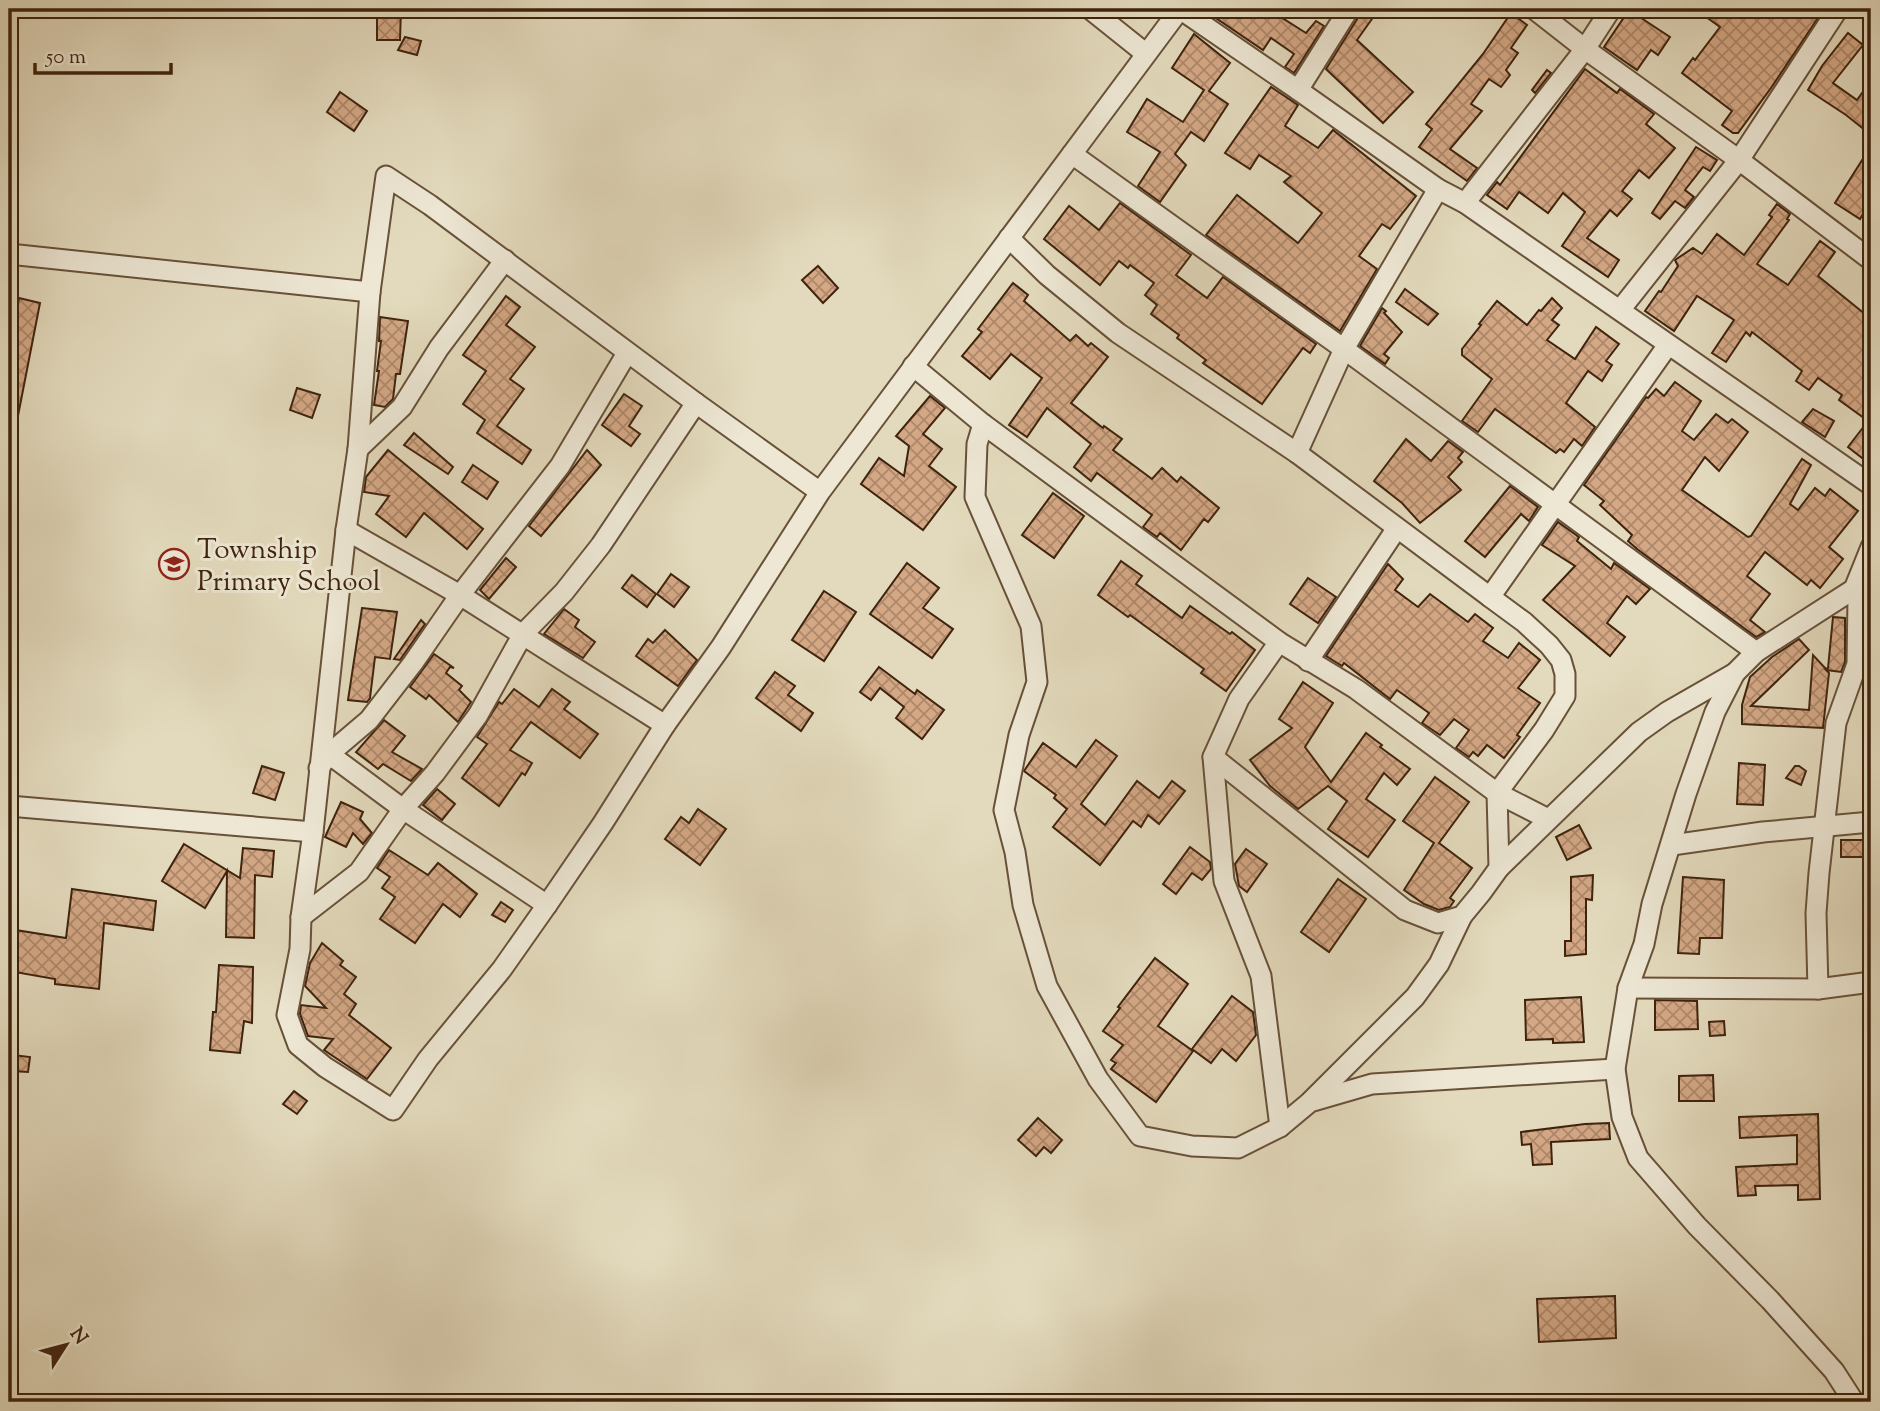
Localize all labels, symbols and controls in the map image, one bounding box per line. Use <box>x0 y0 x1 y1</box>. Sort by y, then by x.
scale bar <box>35 32 172 76</box>
text: 50 m <box>45 43 86 73</box>
place label: Township Primary School <box>197 531 381 603</box>
school or university icon: Township Primary School <box>157 547 191 581</box>
north arrow <box>32 1310 102 1380</box>
text: N <box>62 1322 93 1351</box>

